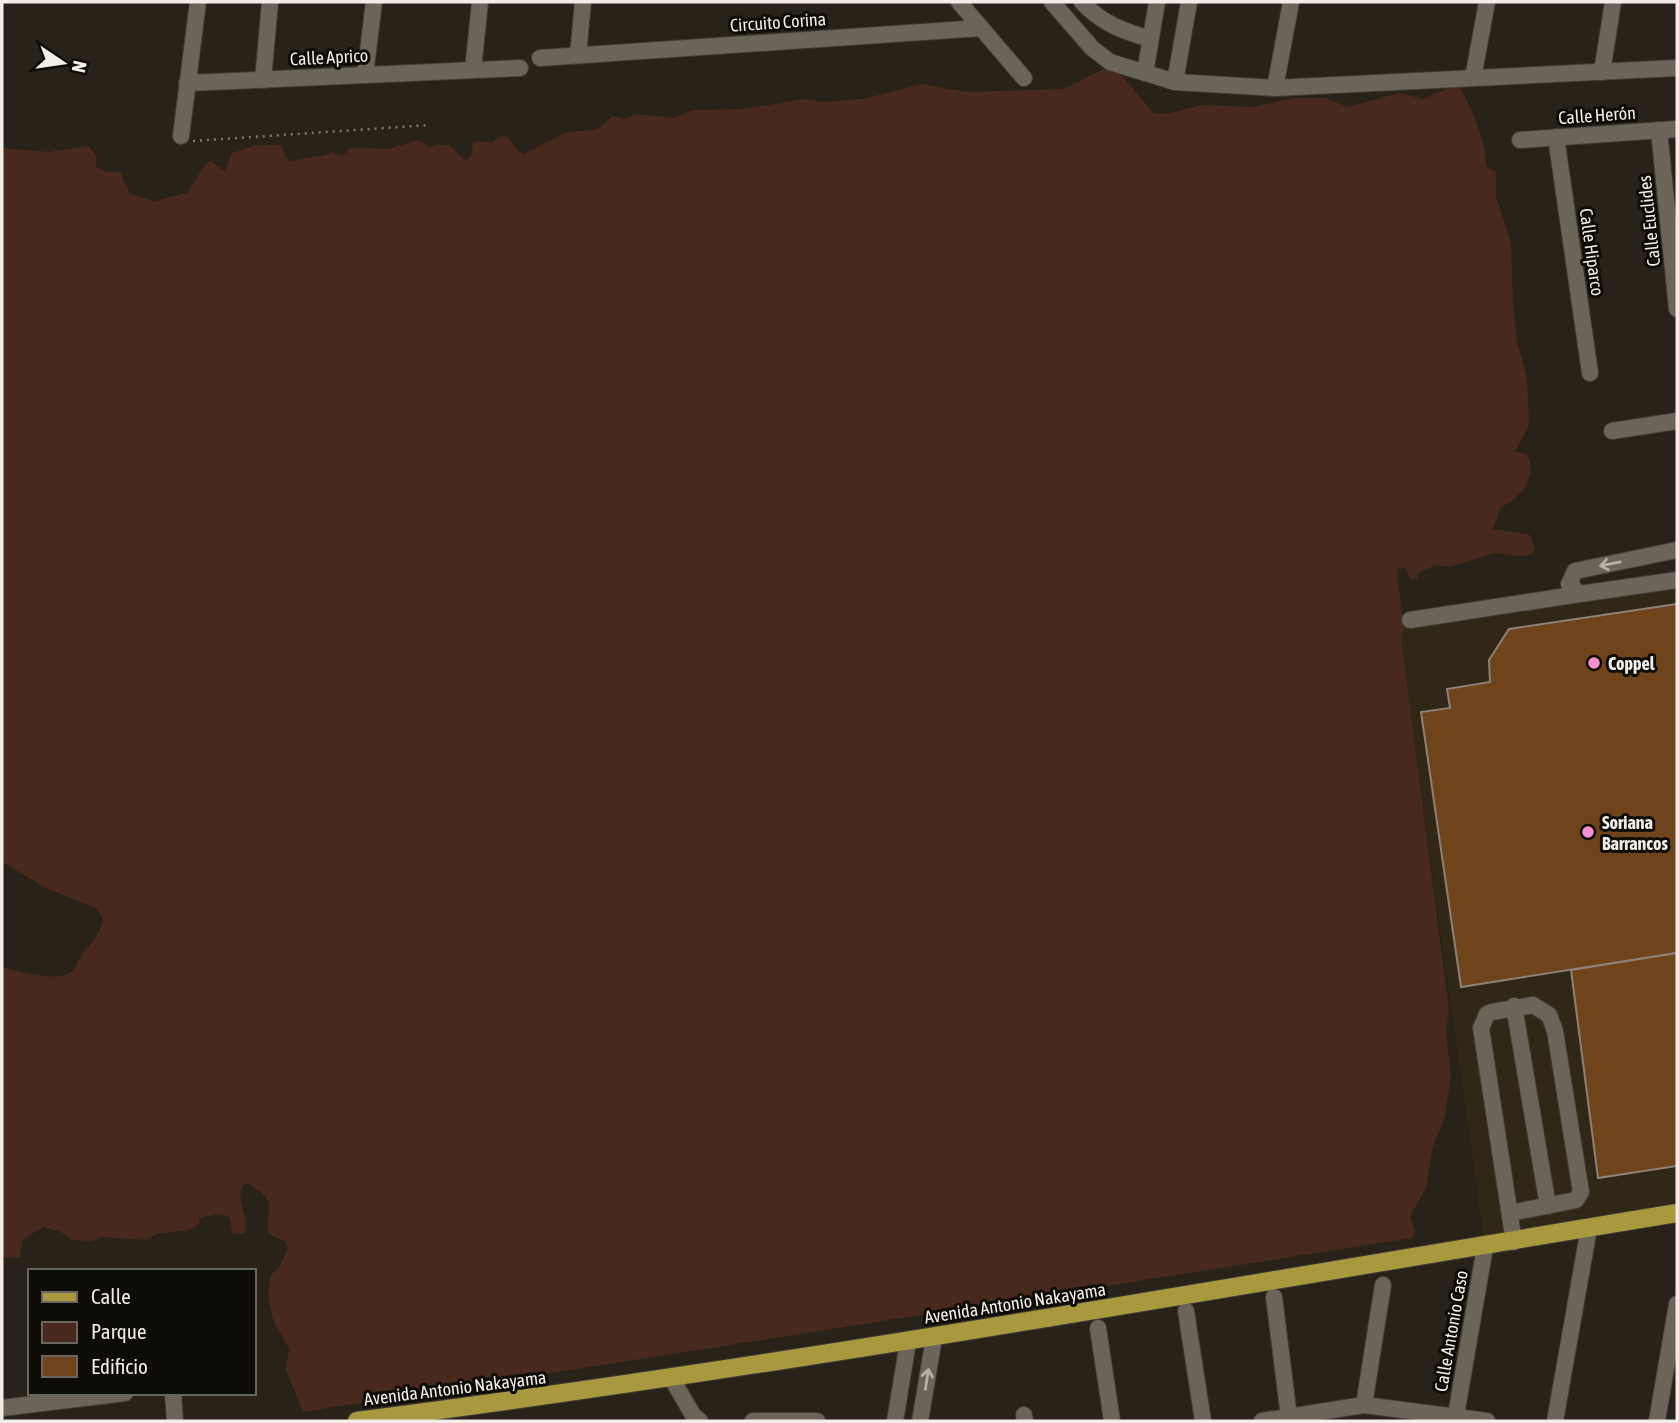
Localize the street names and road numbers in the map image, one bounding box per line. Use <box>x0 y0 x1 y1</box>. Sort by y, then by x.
street label: Circuito Corina <box>729 8 827 36</box>
street label: Calle Aprico <box>289 44 369 70</box>
street label: Calle Herón <box>1558 102 1636 128</box>
street label: Calle Euclides <box>1634 174 1664 268</box>
street label: Calle Hiparco <box>1575 207 1609 297</box>
street label: Calle Antonio Caso <box>1430 1269 1472 1393</box>
street label: Avenida Antonio Nakayama <box>923 1278 1107 1328</box>
street label: Avenida Antonio Nakayama <box>363 1366 547 1410</box>

